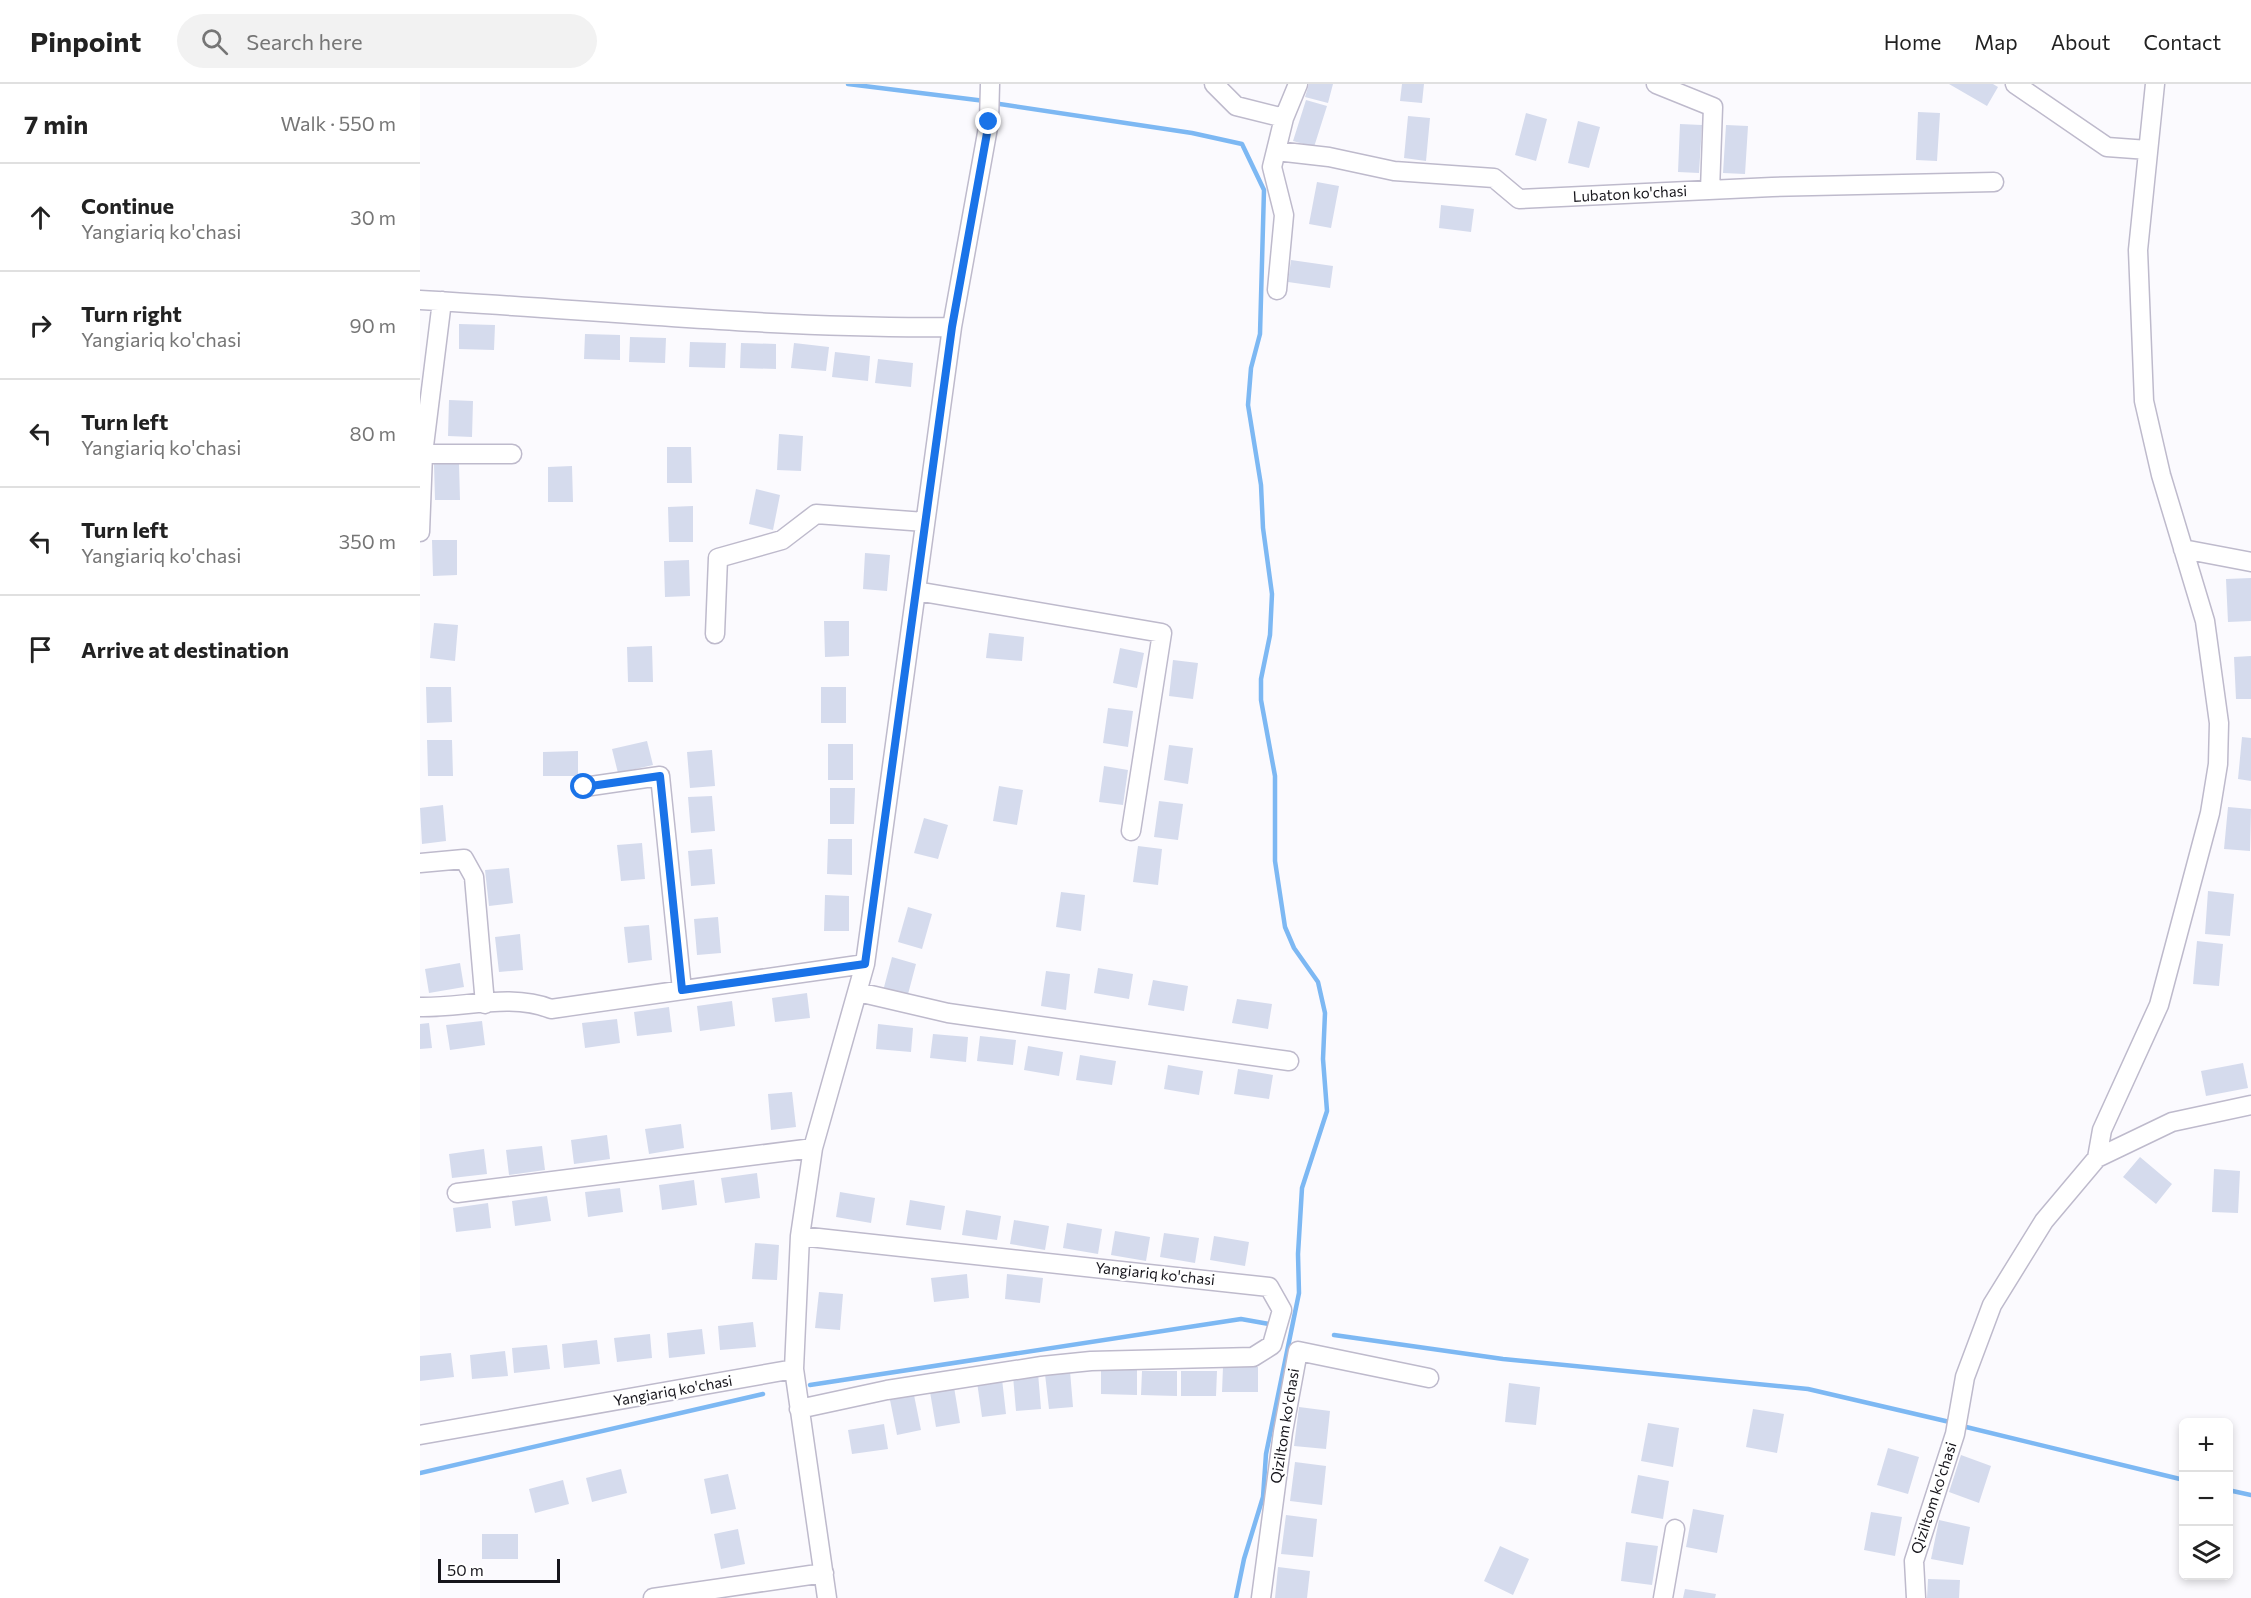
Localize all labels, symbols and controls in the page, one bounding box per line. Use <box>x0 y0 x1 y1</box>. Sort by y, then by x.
search box <box>177 14 597 68</box>
text: Pinpoint <box>30 24 141 58</box>
icon: search <box>198 25 231 58</box>
text: Search here <box>246 28 363 55</box>
text: Home <box>1884 29 1941 54</box>
text: Map <box>1974 29 2018 54</box>
text: About <box>2051 29 2110 54</box>
text: Contact <box>2143 29 2221 54</box>
text: 7 min <box>24 108 88 139</box>
route end <box>975 108 1001 134</box>
text: Walk · 550 m <box>281 111 396 135</box>
street label: Lubaton ko'chasi <box>1572 181 1688 205</box>
text: Continue <box>81 192 174 219</box>
icon: ahead <box>24 201 57 234</box>
text: 30 m <box>350 205 396 229</box>
text: Yangiariq ko'chasi <box>81 219 241 243</box>
text: Turn right <box>81 300 182 327</box>
icon: right <box>24 309 57 342</box>
text: 90 m <box>350 313 396 337</box>
text: Yangiariq ko'chasi <box>81 327 241 351</box>
text: Turn left <box>81 408 168 435</box>
icon: left <box>24 417 57 450</box>
text: 80 m <box>350 421 396 445</box>
text: Yangiariq ko'chasi <box>81 435 241 459</box>
text: Turn left <box>81 516 168 543</box>
icon: left <box>24 525 57 558</box>
text: 350 m <box>339 529 396 553</box>
text: Yangiariq ko'chasi <box>81 543 241 567</box>
icon: arrive <box>24 633 57 666</box>
text: Arrive at destination <box>81 636 289 663</box>
route start <box>570 773 596 799</box>
street label: Yangiariq ko'chasi <box>1094 1258 1216 1288</box>
street label: Qiziltom ko'chasi <box>1266 1367 1302 1485</box>
street label: Yangiariq ko'chasi <box>612 1371 734 1409</box>
map controls <box>2179 1418 2233 1580</box>
button: + <box>2179 1418 2233 1472</box>
street label: Qiziltom ko'chasi <box>1906 1440 1960 1556</box>
button: − <box>2179 1472 2233 1526</box>
button: layers <box>2179 1526 2233 1580</box>
scale bar <box>438 1556 560 1584</box>
text: 50 m <box>447 1560 484 1579</box>

